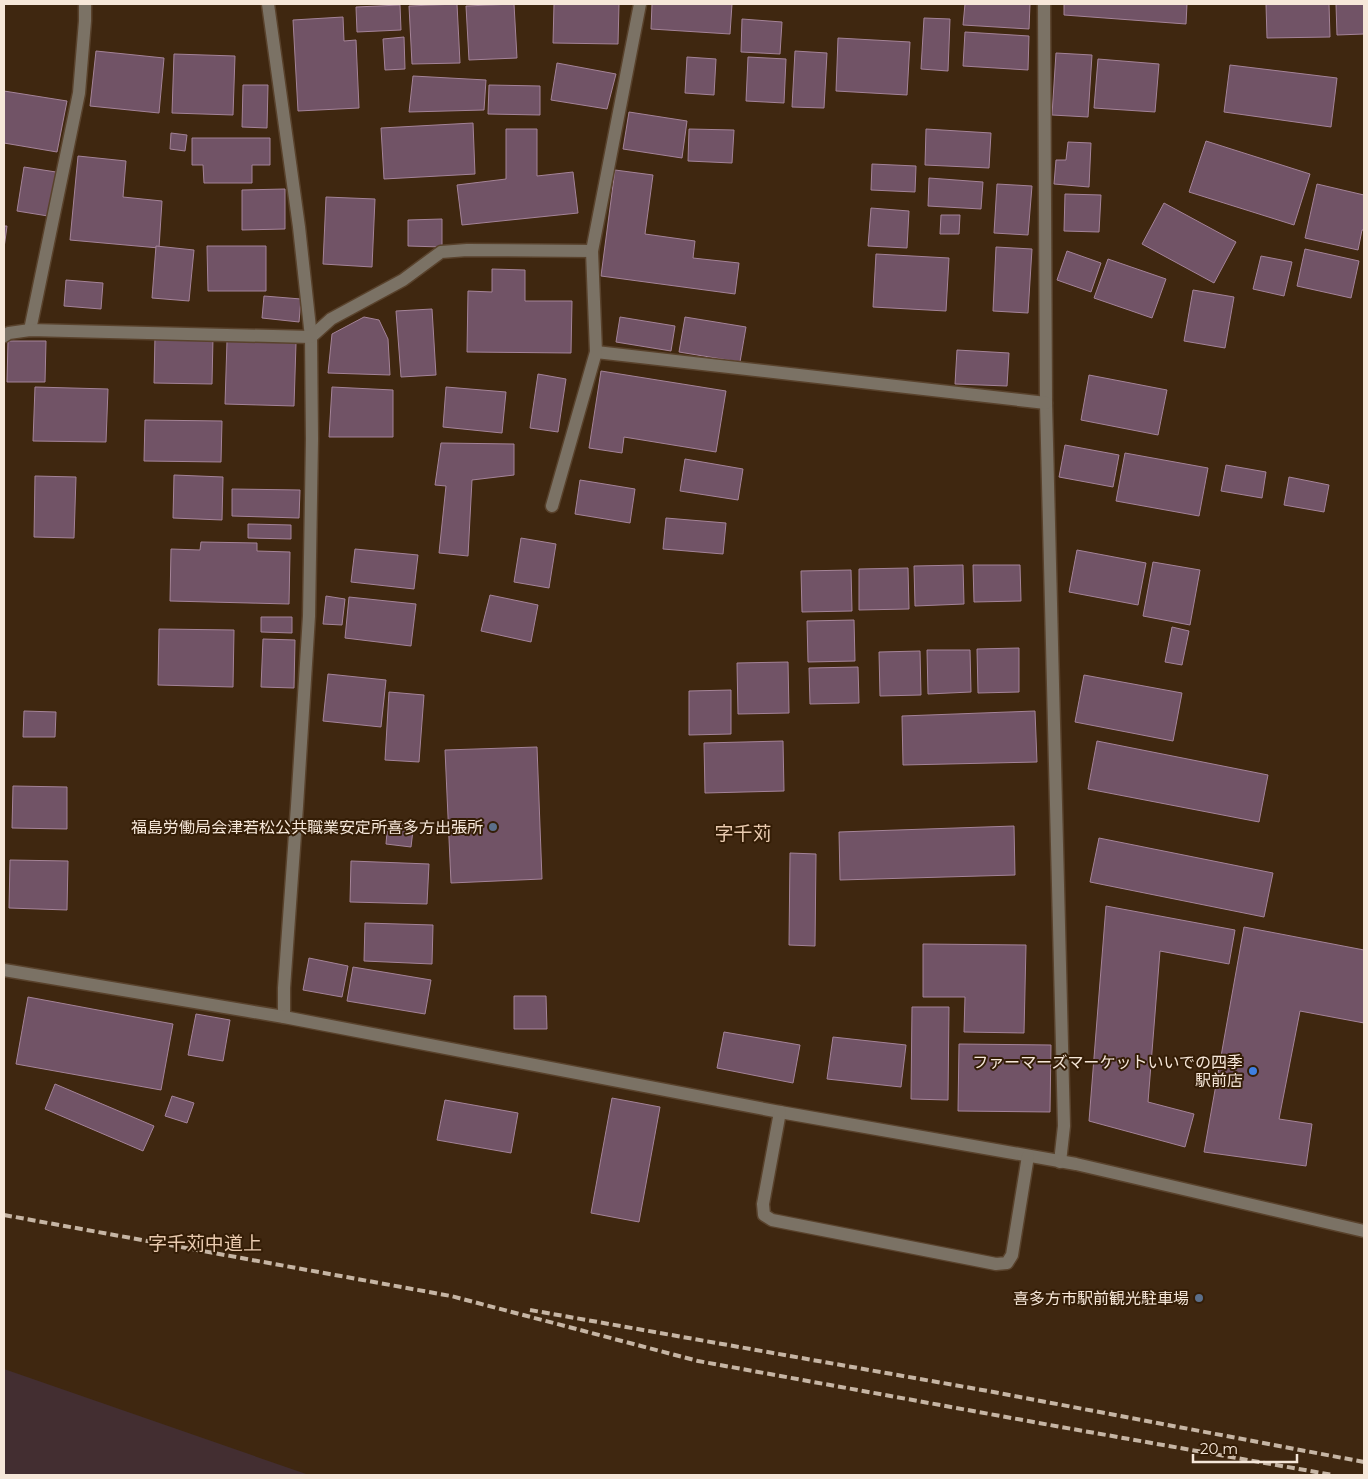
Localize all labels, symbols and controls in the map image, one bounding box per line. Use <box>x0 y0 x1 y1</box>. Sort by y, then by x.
place label: 福島労働局会津若松公共職業安定所喜多方出張所 <box>131 818 483 837</box>
marker: 福島労働局会津若松公共職業安定所喜多方出張所 <box>487 821 499 833</box>
district label: 字千苅 <box>714 822 772 845</box>
place label: ファーマーズマーケットいいでの四季 駅前店 <box>972 1053 1243 1090</box>
marker: ファーマーズマーケットいいでの四季 駅前店 <box>1247 1065 1259 1077</box>
district label: 字千苅中道上 <box>148 1232 262 1255</box>
place label: 喜多方市駅前観光駐車場 <box>1013 1289 1189 1308</box>
marker: 喜多方市駅前観光駐車場 <box>1193 1292 1205 1304</box>
scale bar <box>1193 1432 1297 1464</box>
text: 20 m <box>1200 1439 1238 1458</box>

